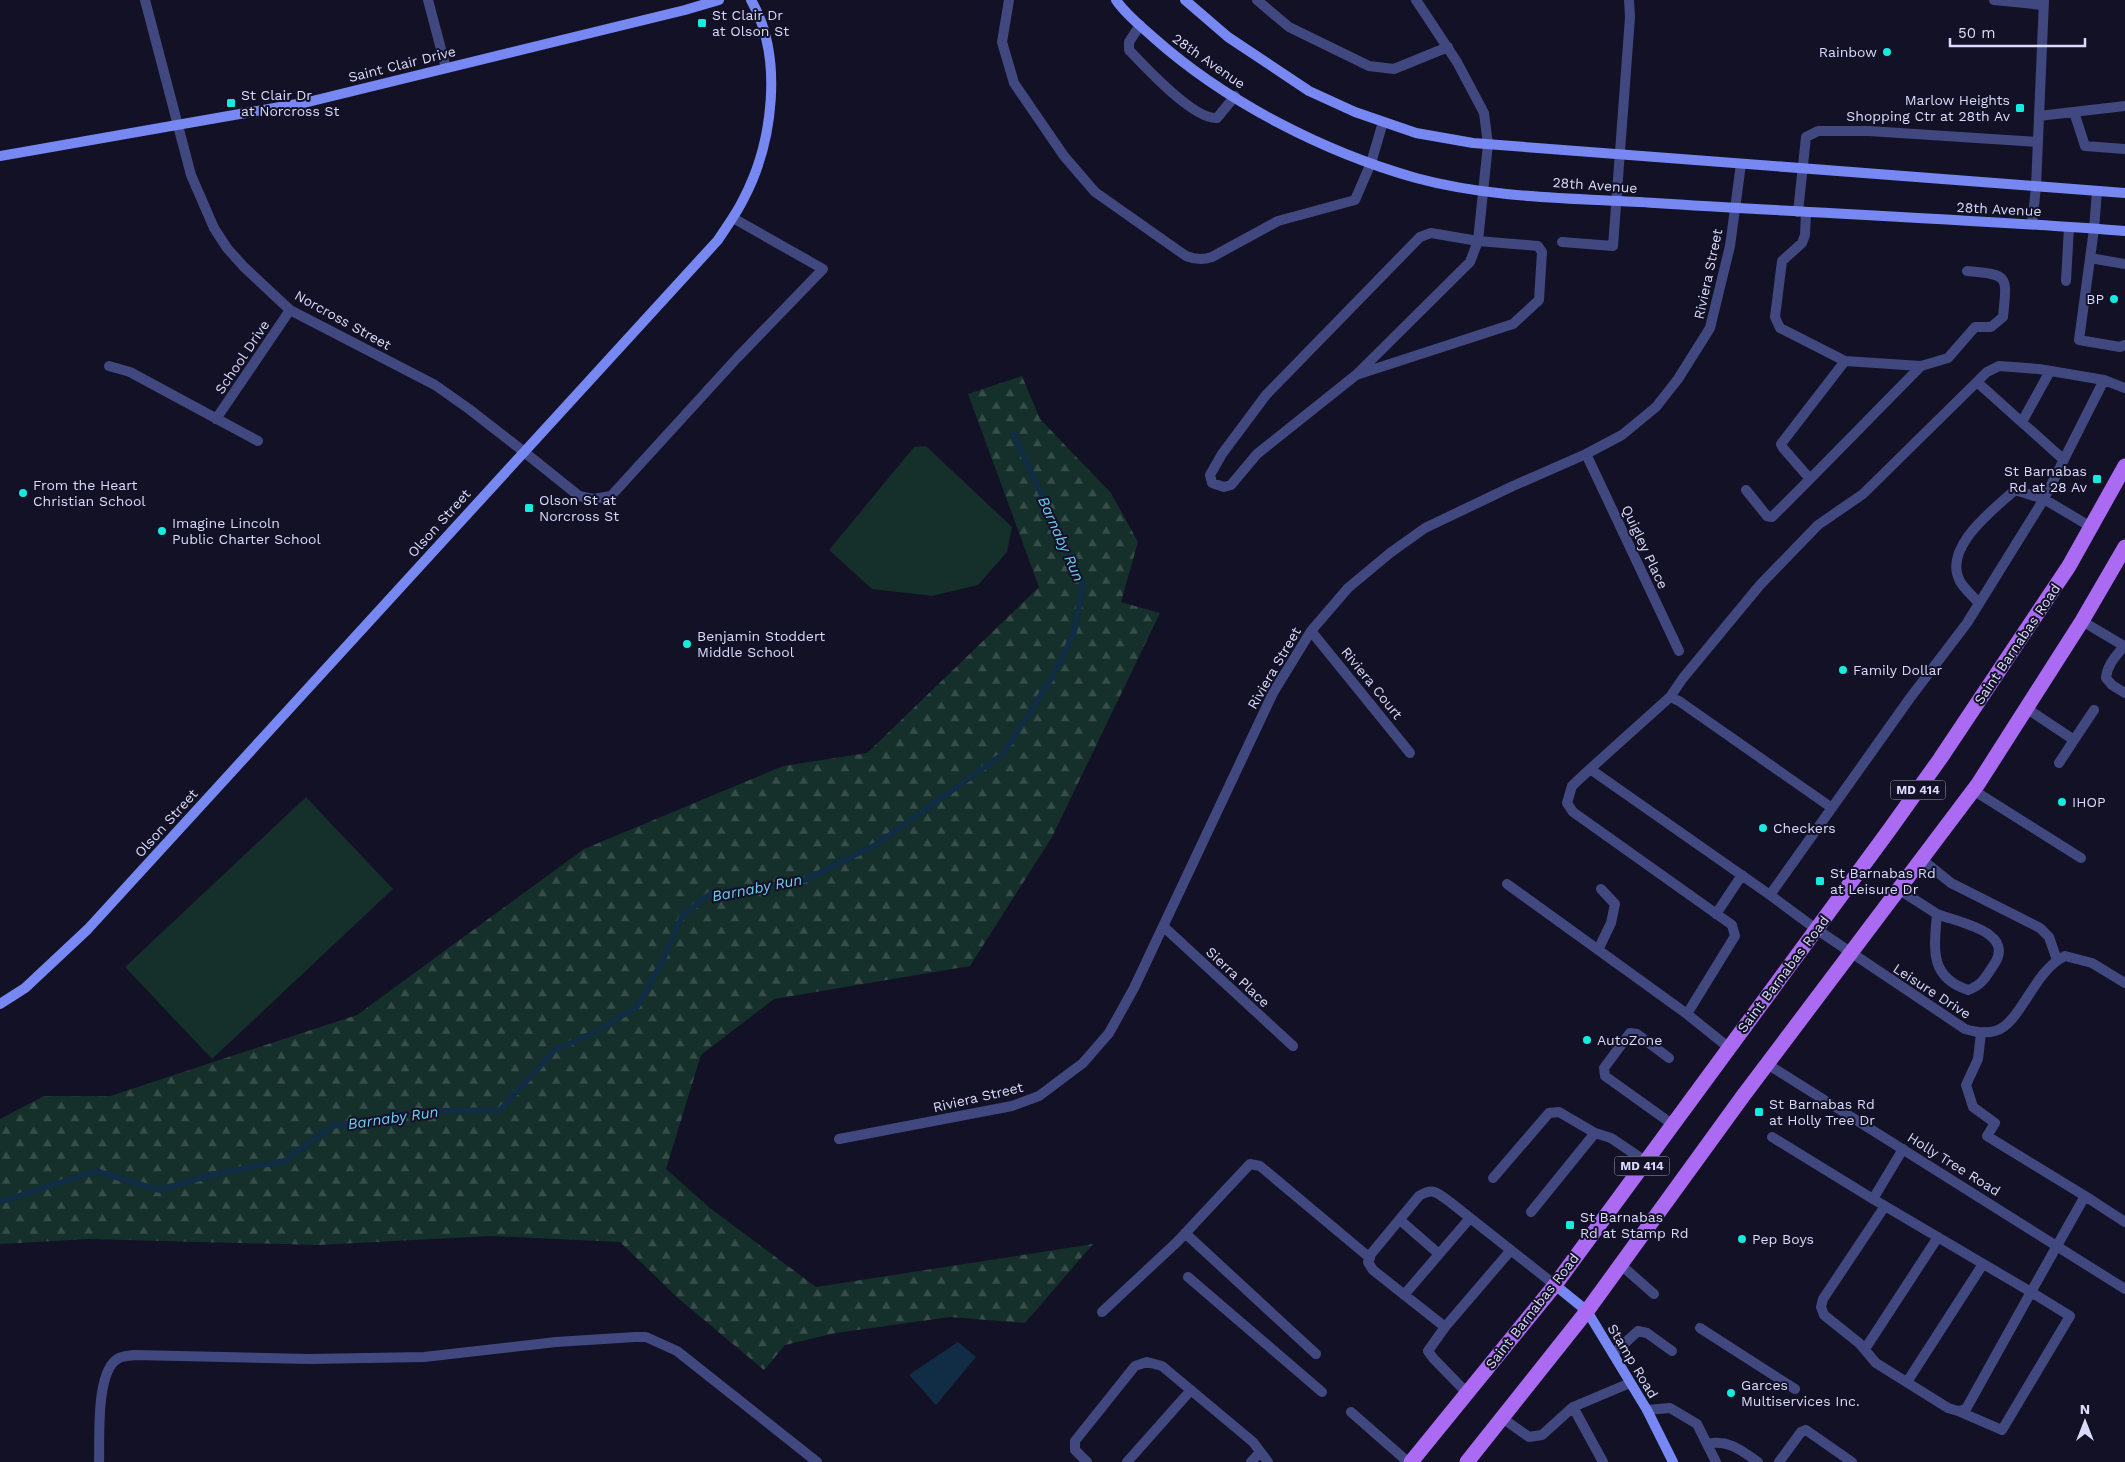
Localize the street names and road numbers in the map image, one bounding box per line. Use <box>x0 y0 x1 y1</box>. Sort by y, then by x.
street label: 28th Avenue <box>1170 30 1248 92</box>
street label: Saint Clair Drive <box>347 43 457 85</box>
street label: 28th Avenue <box>1552 174 1638 196</box>
street label: 28th Avenue <box>1956 199 2042 219</box>
street label: Riviera Street <box>1691 227 1725 321</box>
street label: Norcross Street <box>292 287 394 353</box>
street label: School Drive <box>211 317 273 397</box>
street label: Olson Street <box>404 486 474 560</box>
street label: Quigley Place <box>1619 503 1671 591</box>
street label: Saint Barnabas Road <box>1971 581 2063 707</box>
street label: Riviera Street <box>1244 624 1304 712</box>
street label: Riviera Court <box>1338 644 1406 722</box>
road number: MD 414 <box>1890 780 1946 800</box>
street label: Olson Street <box>131 786 201 860</box>
street label: Saint Barnabas Road <box>1734 912 1832 1036</box>
street label: Sierra Place <box>1203 944 1273 1010</box>
street label: Leisure Drive <box>1890 960 1974 1022</box>
street label: Riviera Street <box>931 1079 1025 1115</box>
street label: Holly Tree Road <box>1905 1129 2003 1199</box>
road number: MD 414 <box>1614 1156 1670 1176</box>
street label: Saint Barnabas Road <box>1482 1250 1582 1372</box>
street label: Stamp Road <box>1605 1321 1661 1401</box>

